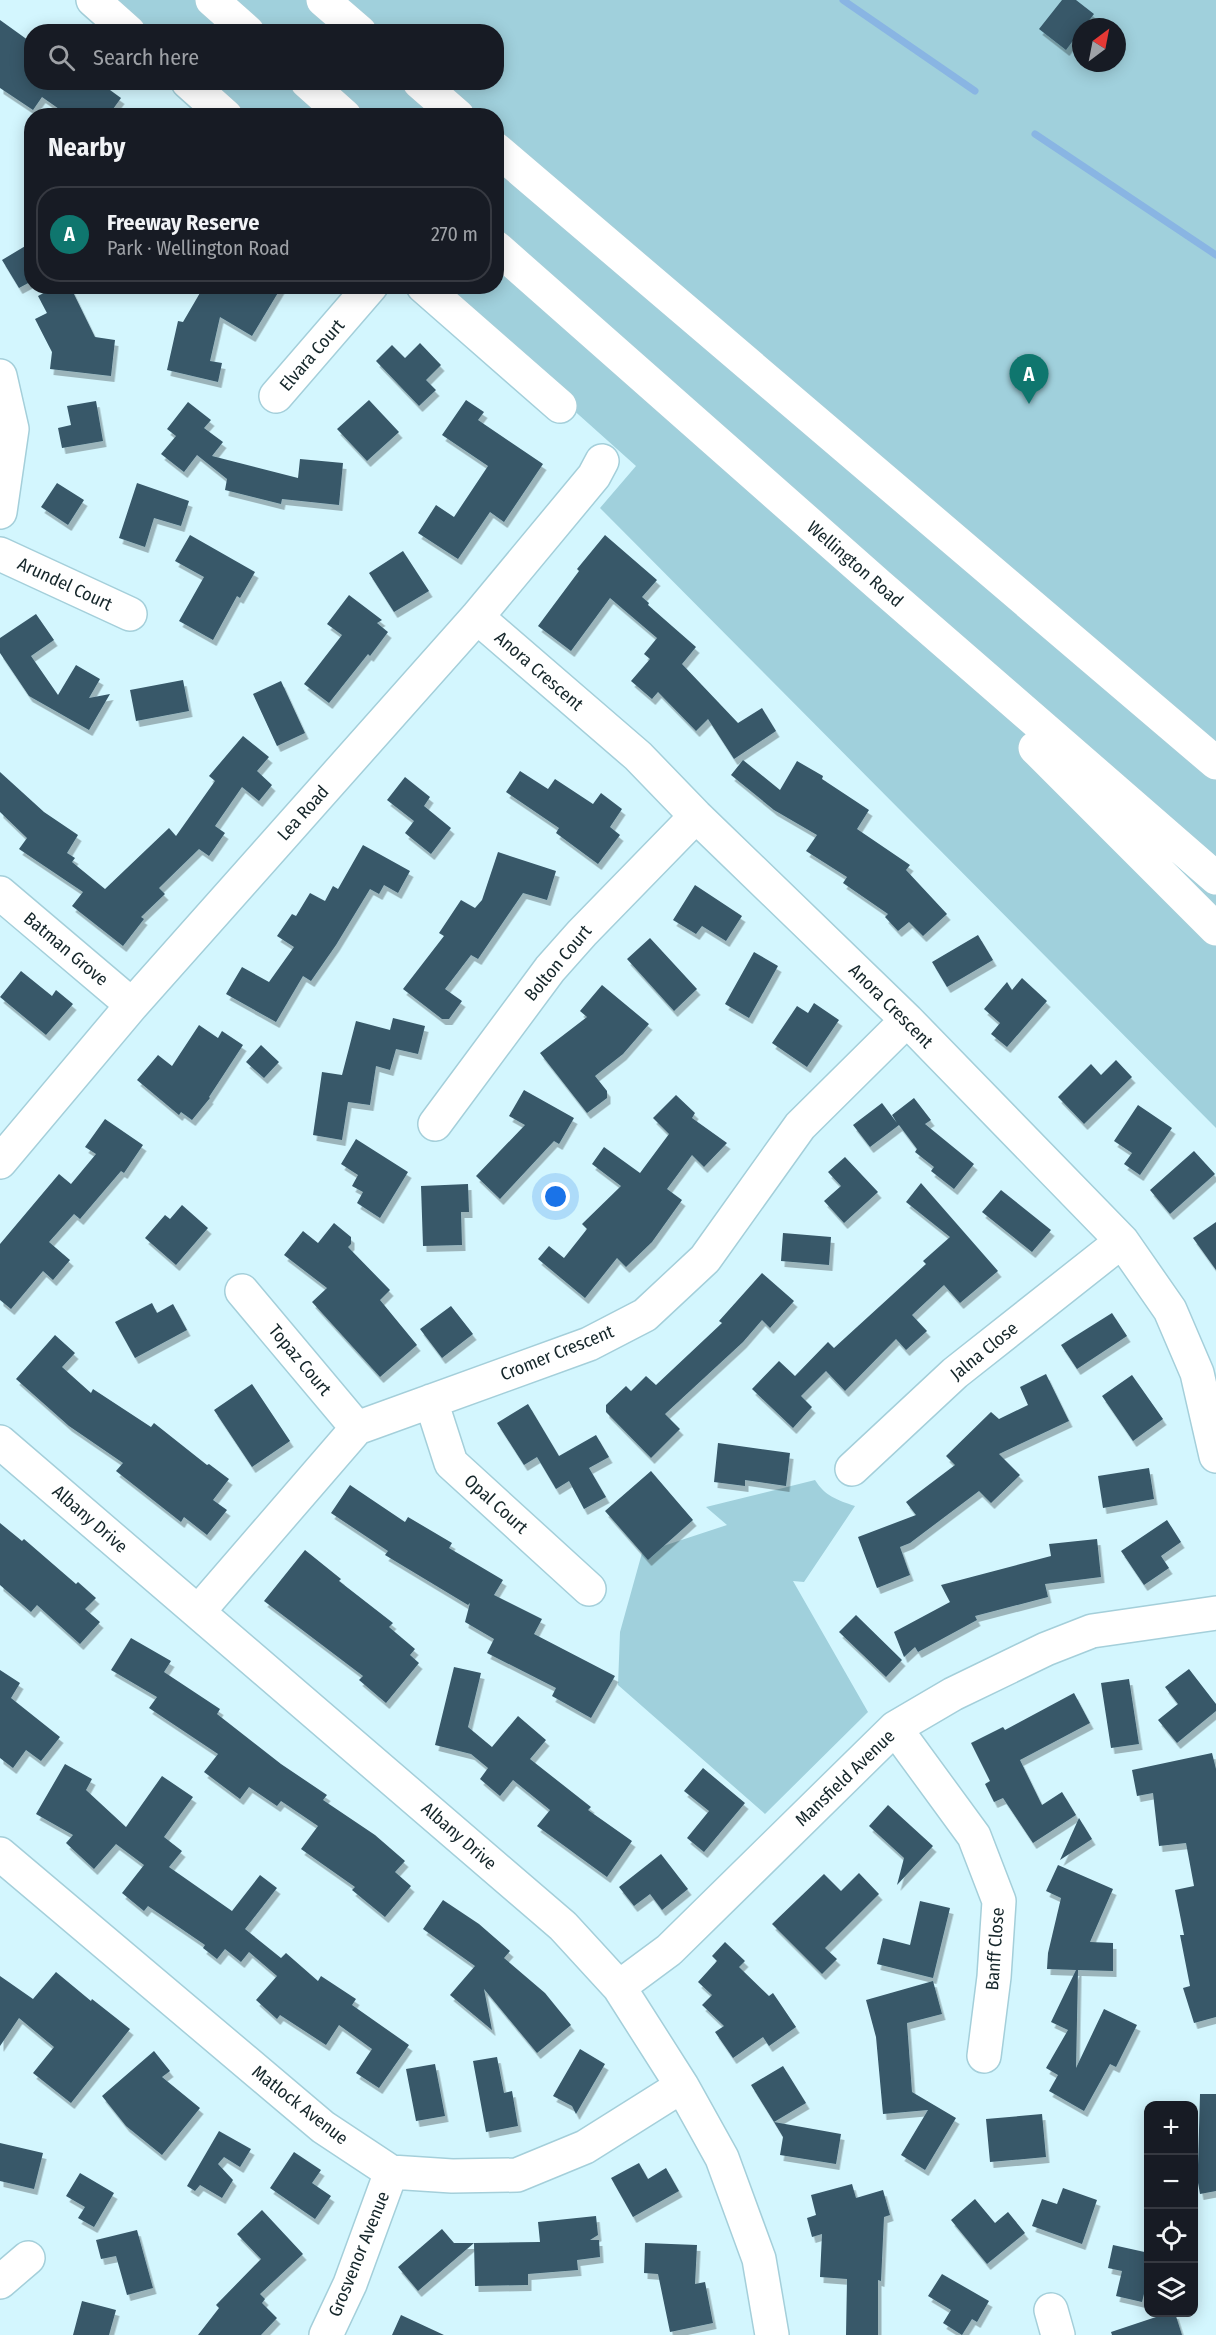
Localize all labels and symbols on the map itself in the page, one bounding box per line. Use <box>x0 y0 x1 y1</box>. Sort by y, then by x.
north arrow <box>1072 18 1126 72</box>
street label: Elvara Court <box>275 314 349 395</box>
pin: A <box>1010 354 1048 404</box>
street label: Wellington Road <box>802 516 908 612</box>
street label: Arundel Court <box>14 552 116 616</box>
street label: Anora Crescent <box>490 627 588 715</box>
street label: Lea Road <box>273 781 333 845</box>
street label: Batman Grove <box>19 907 113 991</box>
street label: Bolton Court <box>520 920 596 1006</box>
street label: Anora Crescent <box>844 959 938 1053</box>
your location <box>541 1182 570 1211</box>
street label: Jalna Close <box>946 1317 1022 1385</box>
street label: Topaz Court <box>264 1320 336 1400</box>
street label: Cromer Crescent <box>497 1320 617 1386</box>
street label: Opal Court <box>460 1470 532 1538</box>
street label: Albany Drive <box>48 1480 132 1558</box>
street label: Mansfield Avenue <box>791 1725 899 1831</box>
street label: Albany Drive <box>417 1797 501 1875</box>
street label: Banff Close <box>981 1907 1009 1991</box>
street label: Matlock Avenue <box>248 2061 353 2149</box>
street label: Grosvenor Avenue <box>324 2188 394 2320</box>

